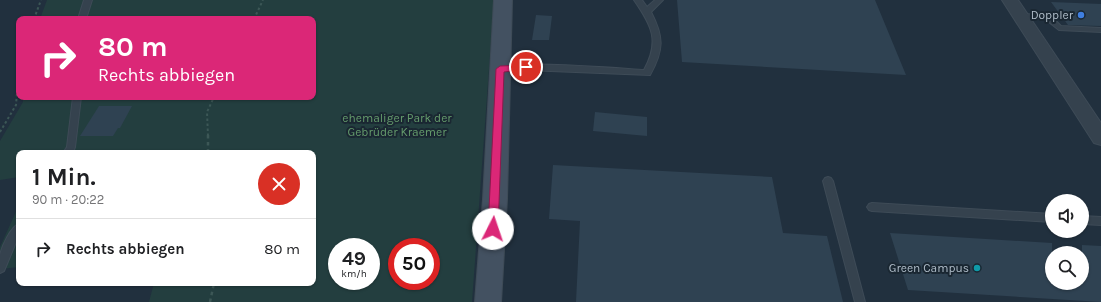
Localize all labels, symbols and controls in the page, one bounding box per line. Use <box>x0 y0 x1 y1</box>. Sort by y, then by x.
place label: Doppler <box>1031 8 1074 22</box>
marker: Doppler <box>1076 10 1086 20</box>
text: 80 m <box>98 30 167 63</box>
icon: right <box>32 32 84 84</box>
pin <box>509 50 543 84</box>
icon: arrive <box>515 56 537 78</box>
text: Rechts abbiegen <box>98 64 235 86</box>
park label: ehemaliger Park der Gebrüder Kraemer <box>342 111 452 139</box>
text: 1 Min. <box>32 163 96 191</box>
button: close <box>258 163 300 205</box>
text: 90 m · 20:22 <box>32 192 104 207</box>
map controls <box>1045 194 1089 290</box>
button: sound <box>1045 194 1089 238</box>
position arrow <box>472 208 514 250</box>
icon: right <box>32 238 54 260</box>
speed limit sign: 50 <box>388 238 440 290</box>
text: Rechts abbiegen <box>66 240 185 258</box>
text: 80 m <box>264 240 300 258</box>
button: search <box>1045 246 1089 290</box>
text: 49 <box>342 247 366 270</box>
place label: Green Campus <box>889 261 969 275</box>
marker: Green Campus <box>972 263 982 273</box>
text: km/h <box>341 268 367 280</box>

